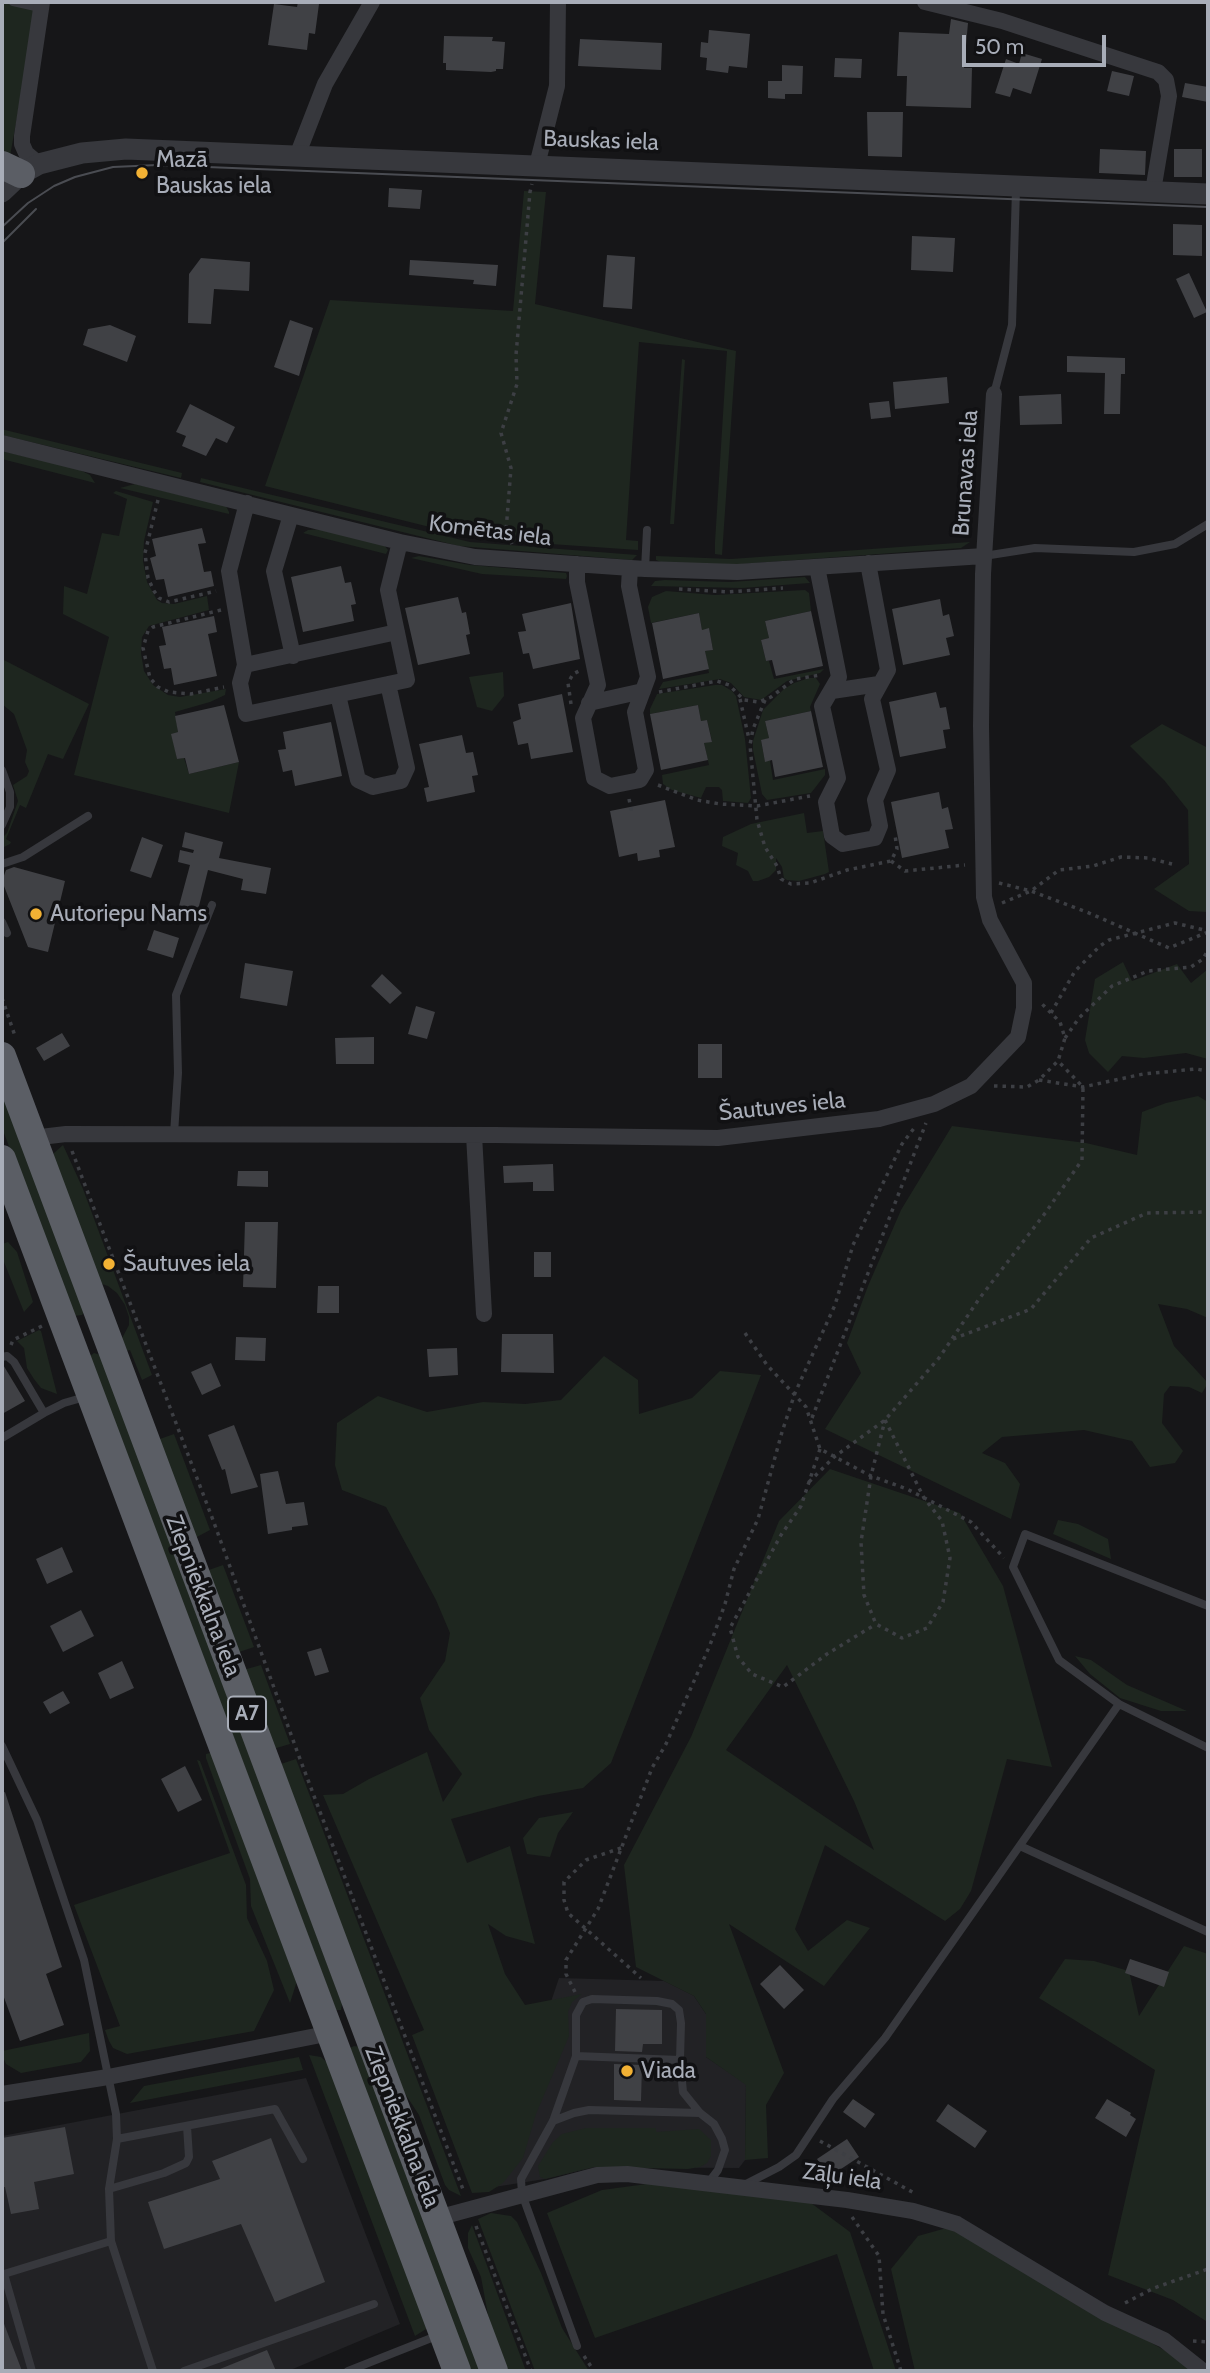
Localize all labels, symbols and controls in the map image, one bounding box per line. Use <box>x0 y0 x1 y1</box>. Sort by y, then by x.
scale bar <box>965 21 1108 65</box>
text: 50 m <box>975 34 1024 59</box>
street label: Bauskas iela <box>543 125 659 157</box>
place label: Mazā Bauskas iela <box>156 146 271 200</box>
marker: Mazā Bauskas iela <box>134 165 150 181</box>
street label: Brunavas iela <box>948 409 984 537</box>
street label: Komētas iela <box>427 510 553 552</box>
place label: Autoriepu Nams <box>50 900 207 928</box>
marker: Autoriepu Nams <box>28 906 44 922</box>
street label: Šautuves iela <box>717 1087 847 1127</box>
place label: Šautuves iela <box>123 1250 250 1278</box>
marker: Šautuves iela <box>101 1256 117 1272</box>
street label: Ziepniekkalna iela <box>160 1511 246 1681</box>
road number: A7 <box>228 1696 266 1732</box>
street label: Ziepniekkalna iela <box>359 2042 445 2212</box>
place label: Viada <box>641 2057 696 2085</box>
marker: Viada <box>619 2063 635 2079</box>
street label: Zāļu iela <box>801 2158 883 2196</box>

